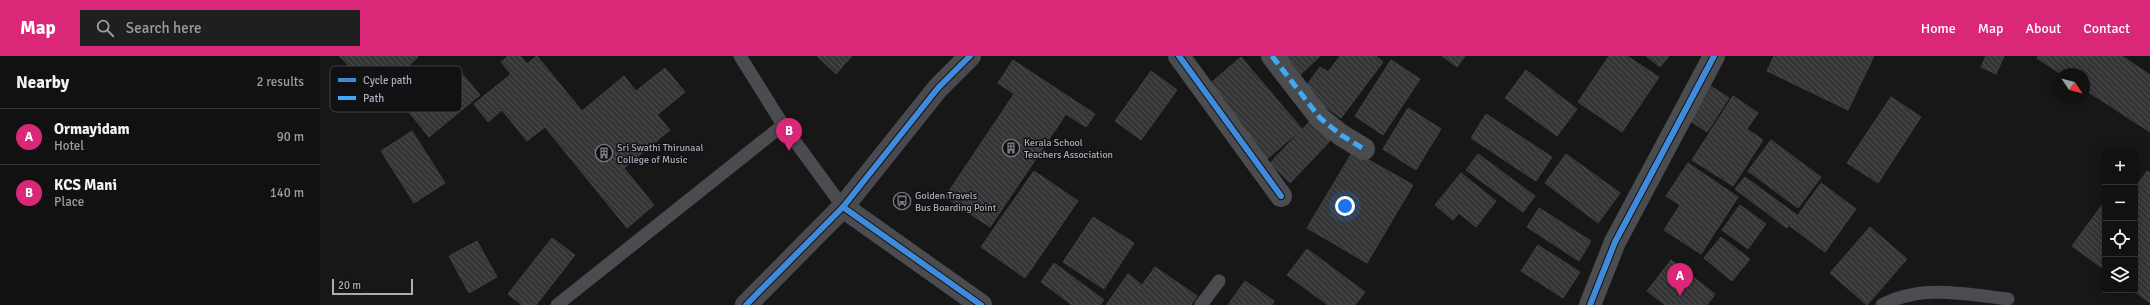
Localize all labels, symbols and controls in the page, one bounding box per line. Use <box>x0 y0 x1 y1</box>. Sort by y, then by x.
search box <box>80 10 360 46</box>
text: Map <box>20 16 56 40</box>
icon: search <box>94 17 116 39</box>
text: Search here <box>126 19 201 37</box>
text: Home <box>1921 20 1956 37</box>
text: Map <box>1978 20 2003 37</box>
text: About <box>2025 20 2061 37</box>
text: Contact <box>2083 20 2130 37</box>
legend <box>330 66 462 112</box>
north arrow <box>2054 68 2090 104</box>
text: Nearby <box>16 72 69 93</box>
text: 2 results <box>256 74 304 90</box>
text: Cycle path <box>363 74 412 87</box>
text: Path <box>363 92 384 105</box>
pin: B <box>776 118 802 151</box>
text: Ormayidam <box>54 120 130 138</box>
text: A <box>25 129 33 145</box>
text: 90 m <box>277 129 304 145</box>
place label: Kerala School Teachers Association <box>1024 137 1113 161</box>
text: Hotel <box>54 138 84 154</box>
building icon: Kerala School Teachers Association <box>1001 138 1021 158</box>
place label: Sri Swathi Thirunaal College of Music <box>617 142 703 166</box>
building icon: Sri Swathi Thirunaal College of Music <box>594 143 614 163</box>
map controls <box>2102 149 2138 293</box>
button: + <box>2102 149 2138 185</box>
text: KCS Mani <box>54 176 117 194</box>
text: B <box>25 185 33 201</box>
text: 140 m <box>270 185 304 201</box>
button: − <box>2102 185 2138 221</box>
place label: Golden Travels Bus Boarding Point <box>915 190 997 214</box>
bus stop icon: Golden Travels Bus Boarding Point <box>892 191 912 211</box>
text: Place <box>54 194 84 210</box>
your location <box>1335 196 1355 216</box>
button: locate <box>2102 221 2138 257</box>
button: layers <box>2102 257 2138 293</box>
pin: A <box>1667 263 1693 296</box>
scale bar <box>332 277 413 296</box>
text: 20 m <box>338 279 361 292</box>

